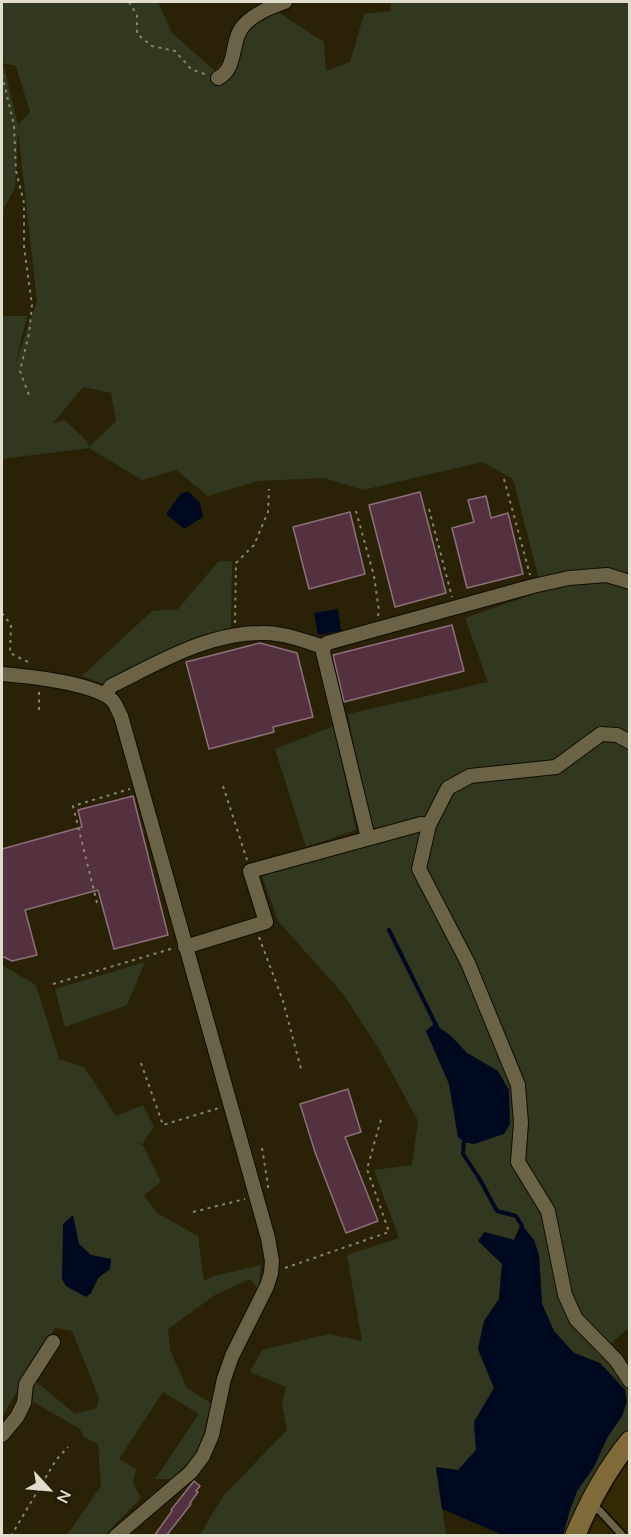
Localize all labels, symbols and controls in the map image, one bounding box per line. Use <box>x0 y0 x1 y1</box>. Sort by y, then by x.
north arrow <box>18 1459 78 1519</box>
text: N <box>53 1487 76 1507</box>

